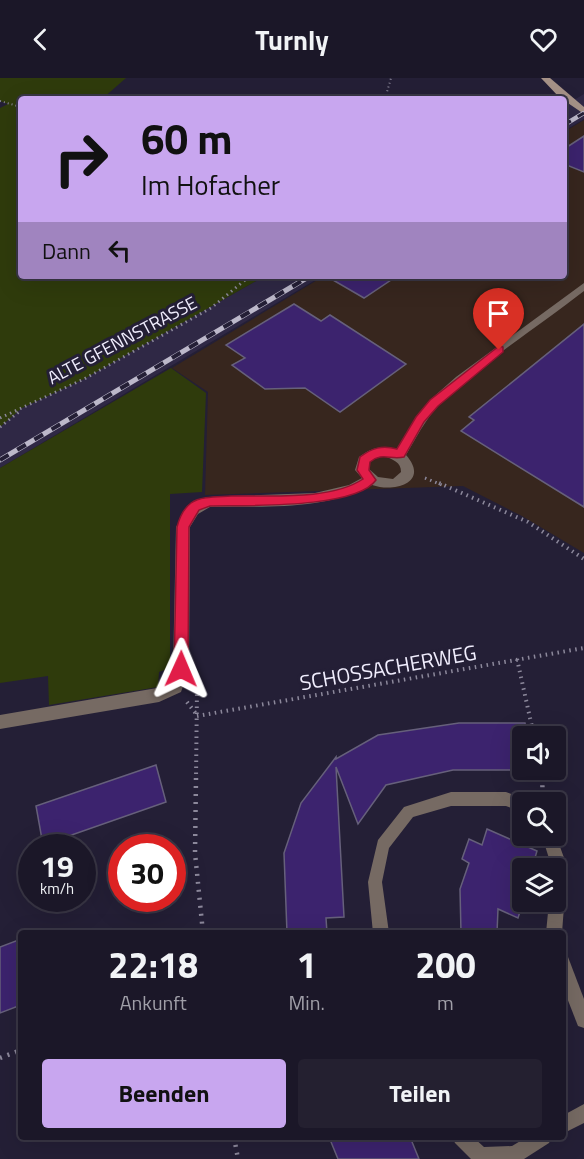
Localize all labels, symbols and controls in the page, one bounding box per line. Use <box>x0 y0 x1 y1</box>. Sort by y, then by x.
text: Turnly <box>255 19 329 60</box>
icon: back <box>24 23 57 56</box>
icon: heart <box>527 23 560 56</box>
text: 60 m <box>141 106 233 170</box>
icon: right <box>42 120 120 198</box>
text: Im Hofacher <box>141 164 280 205</box>
text: Dann <box>42 234 91 268</box>
icon: left <box>103 234 136 267</box>
pin <box>473 288 524 350</box>
street label: ALTE GFENNSTRASSE <box>42 289 202 391</box>
icon: arrive <box>482 297 515 330</box>
street label: SCHOSSACHERWEG <box>297 636 479 698</box>
position arrow <box>149 637 213 701</box>
map controls <box>512 726 566 912</box>
button: sound <box>512 726 566 780</box>
button: search <box>512 792 566 846</box>
speed limit sign: 30 <box>108 834 186 912</box>
text: 19 <box>40 843 74 889</box>
button: layers <box>512 858 566 912</box>
text: km/h <box>40 877 74 900</box>
text: 22:18 <box>108 937 198 992</box>
text: 1 <box>297 937 317 992</box>
text: 200 <box>415 937 476 992</box>
text: Ankunft <box>120 987 187 1018</box>
text: Min. <box>289 987 325 1018</box>
text: m <box>437 987 454 1018</box>
button: Beenden <box>42 1059 286 1128</box>
button: Teilen <box>298 1059 542 1128</box>

